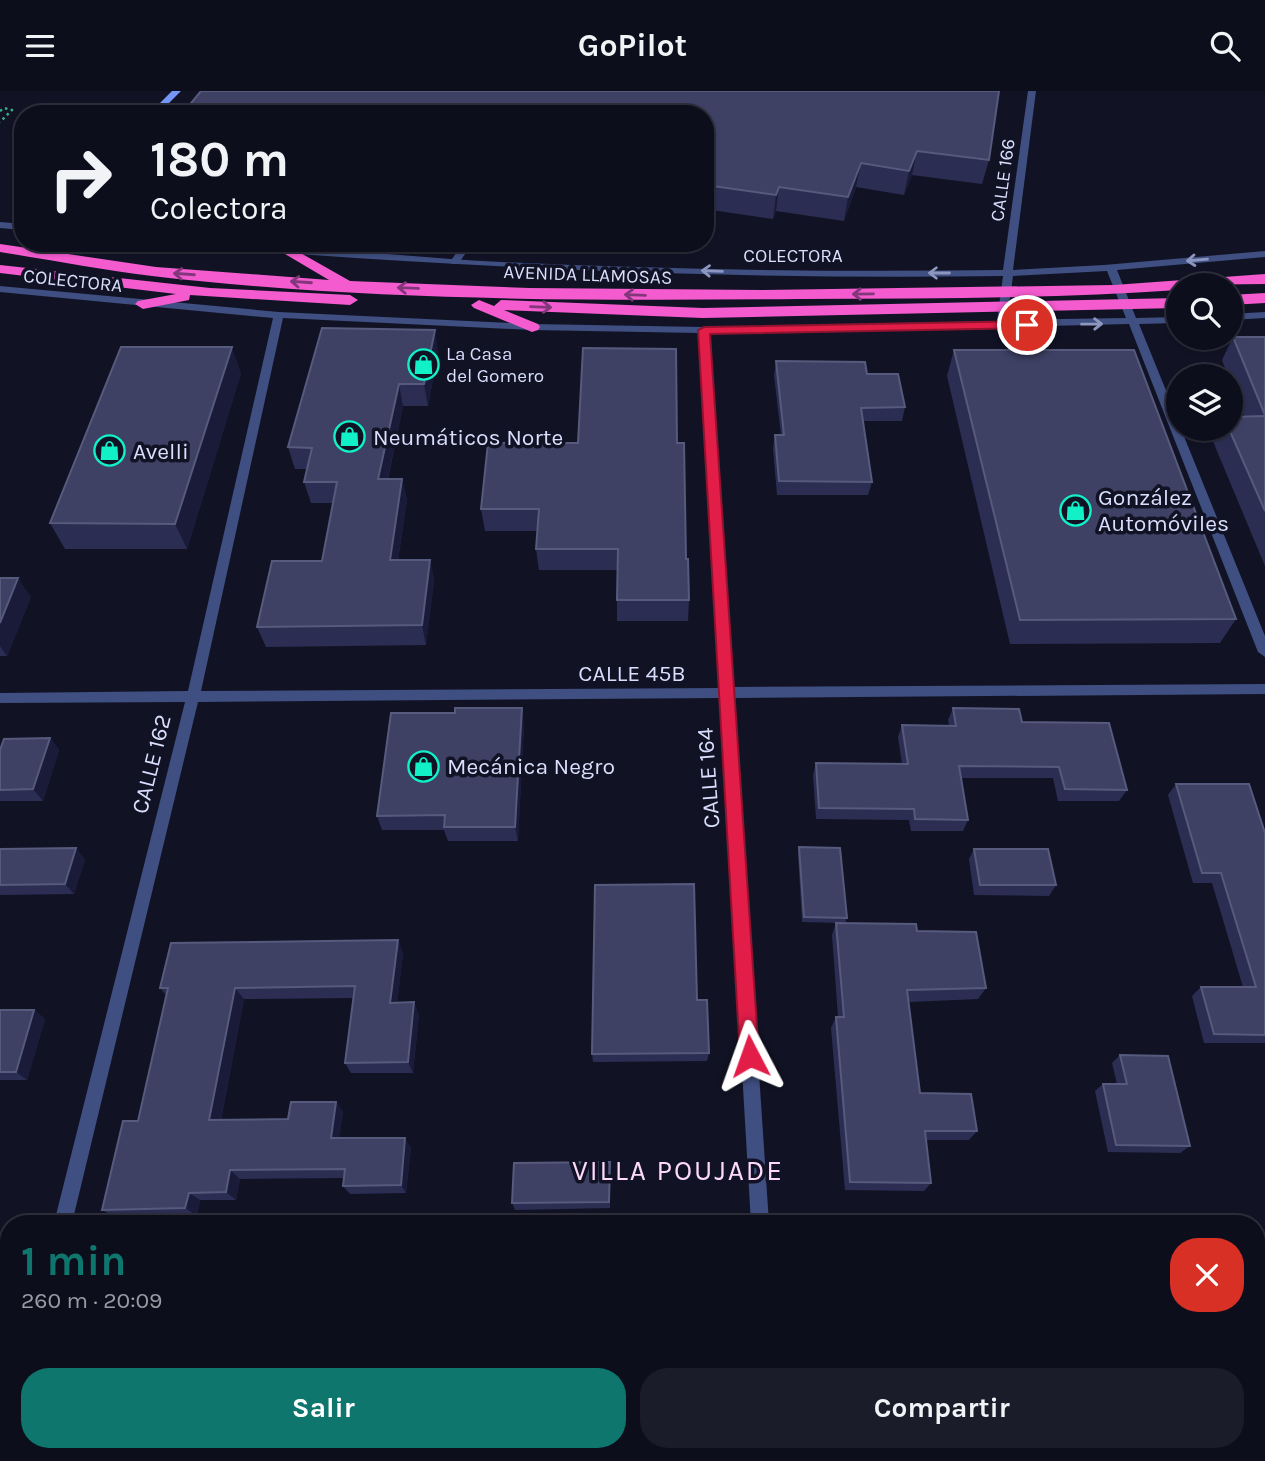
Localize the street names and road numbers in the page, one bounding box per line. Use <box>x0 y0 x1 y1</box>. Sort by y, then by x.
street label: CALLE 166 <box>986 137 1020 223</box>
street label: COLECTORA <box>743 245 843 267</box>
street label: AVENIDA LLAMOSAS <box>503 261 673 289</box>
street label: COLECTORA <box>22 265 124 297</box>
street label: CALLE 45B <box>578 660 686 687</box>
street label: CALLE 162 <box>126 712 177 817</box>
street label: CALLE 164 <box>692 727 725 829</box>

